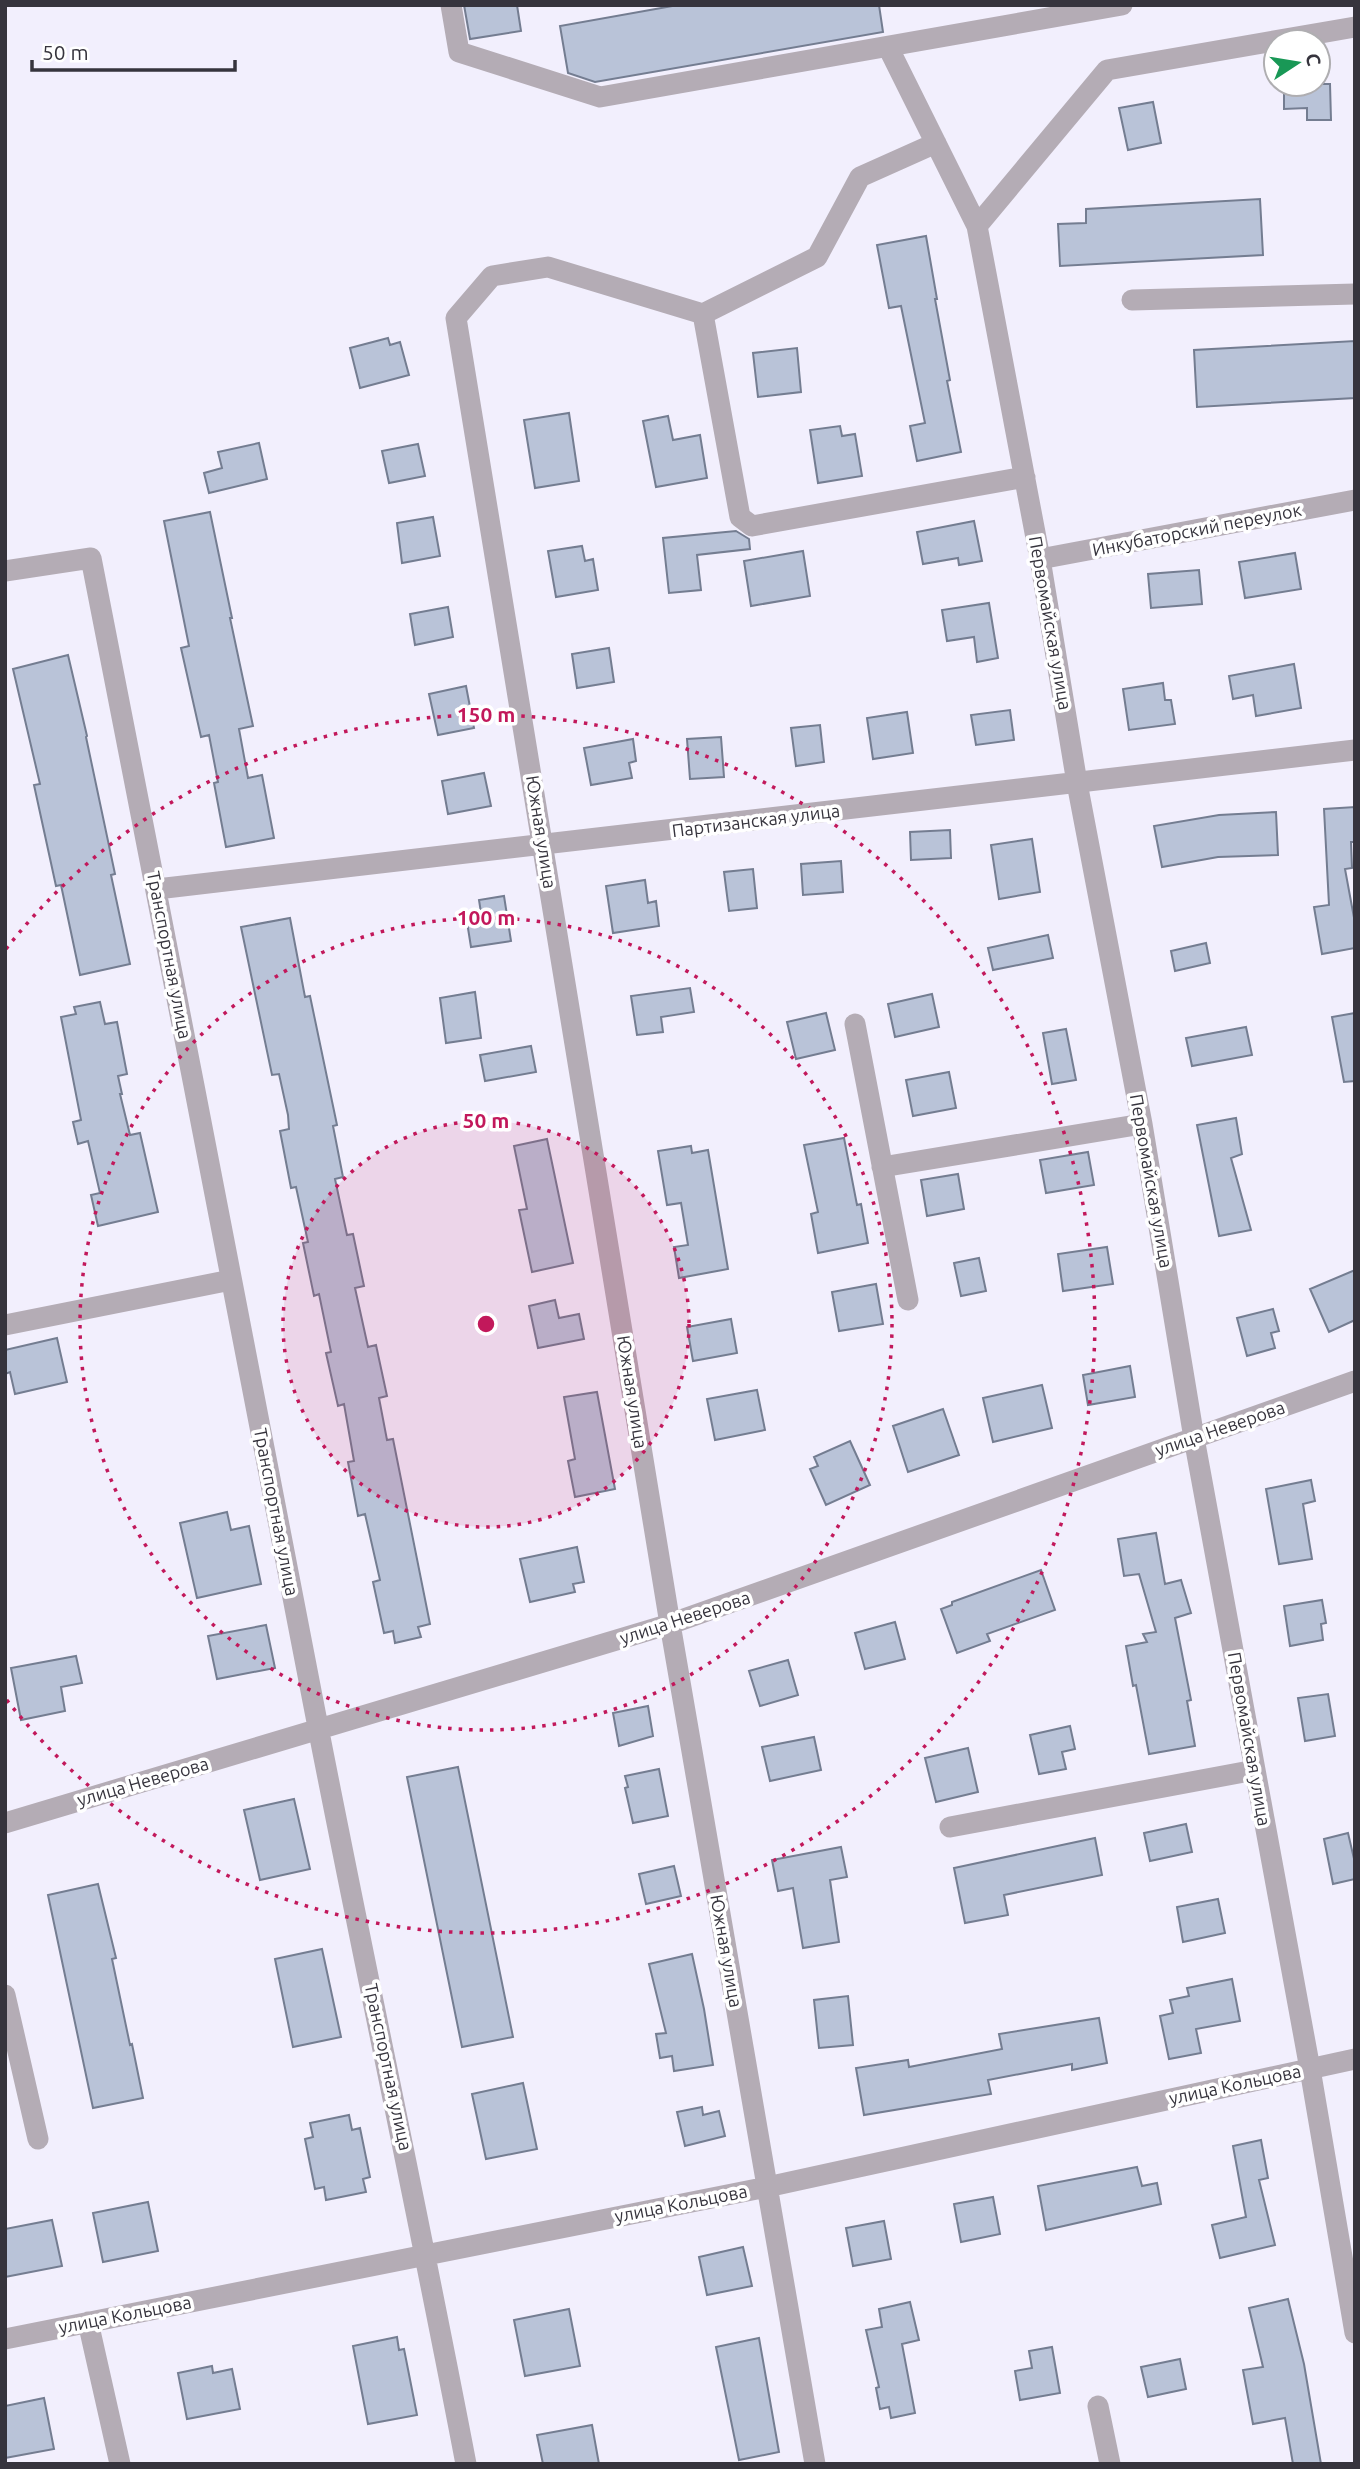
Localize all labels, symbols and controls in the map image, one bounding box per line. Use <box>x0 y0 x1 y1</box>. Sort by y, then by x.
scale bar <box>32 28 234 72</box>
north arrow <box>1262 28 1332 98</box>
text: 50 m <box>42 40 89 64</box>
text: С <box>1302 51 1326 68</box>
street label: Инкубаторский переулок <box>1090 499 1303 559</box>
street label: Первомайская улица <box>1026 534 1076 711</box>
text: 150 m <box>457 702 515 726</box>
street label: Южная улица <box>523 774 561 890</box>
street label: Партизанская улица <box>671 800 841 840</box>
street label: Транспортная улица <box>144 869 196 1040</box>
text: 100 m <box>457 905 515 929</box>
street label: Первомайская улица <box>1127 1092 1177 1269</box>
text: 50 m <box>463 1108 509 1132</box>
centre of rings <box>474 1312 498 1336</box>
street label: Южная улица <box>614 1334 652 1450</box>
street label: улица Неверова <box>1152 1396 1287 1460</box>
street label: Транспортная улица <box>251 1426 303 1597</box>
street label: улица Неверова <box>617 1587 752 1648</box>
street label: Первомайская улица <box>1225 1650 1275 1827</box>
street label: улица Неверова <box>75 1753 211 1809</box>
street label: Южная улица <box>707 1893 747 2009</box>
street label: Транспортная улица <box>361 1981 416 2152</box>
street label: улица Кольцова <box>1167 2060 1303 2108</box>
street label: улица Кольцова <box>613 2180 749 2226</box>
street label: улица Кольцова <box>57 2291 193 2337</box>

